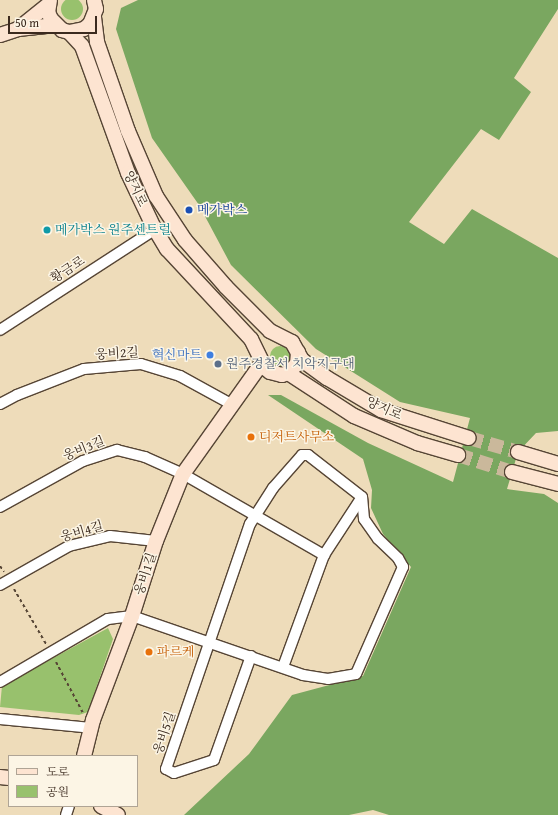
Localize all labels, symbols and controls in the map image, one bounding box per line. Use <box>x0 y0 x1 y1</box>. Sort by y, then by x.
scale bar <box>10 8 99 34</box>
text: 50 m <box>15 14 39 31</box>
street label: 양지로 <box>120 169 150 209</box>
place label: 메가박스 <box>197 202 247 218</box>
marker: 메가박스 <box>184 205 194 215</box>
place label: 메가박스 원주센트럴 <box>55 222 171 238</box>
marker: 메가박스 원주센트럴 <box>42 225 52 235</box>
street label: 황금로 <box>48 253 88 287</box>
street label: 웅비2길 <box>95 345 139 363</box>
place label: 혁신마트 <box>152 347 202 363</box>
marker: 혁신마트 <box>205 350 215 360</box>
place label: 원주경찰서 치악지구대 <box>226 356 354 372</box>
marker: 원주경찰서 치악지구대 <box>213 359 223 369</box>
street label: 양지로 <box>364 394 404 424</box>
place label: 디저트사무소 <box>259 429 334 445</box>
marker: 디저트사무소 <box>246 432 256 442</box>
street label: 웅비3길 <box>61 434 107 464</box>
street label: 웅비4길 <box>59 518 105 546</box>
street label: 웅비1길 <box>132 551 160 597</box>
place label: 파르케 <box>157 644 195 660</box>
marker: 파르케 <box>144 647 154 657</box>
street label: 웅비5길 <box>151 710 179 756</box>
legend <box>8 755 138 807</box>
text: 도로 <box>46 763 69 780</box>
text: 공원 <box>46 783 69 800</box>

